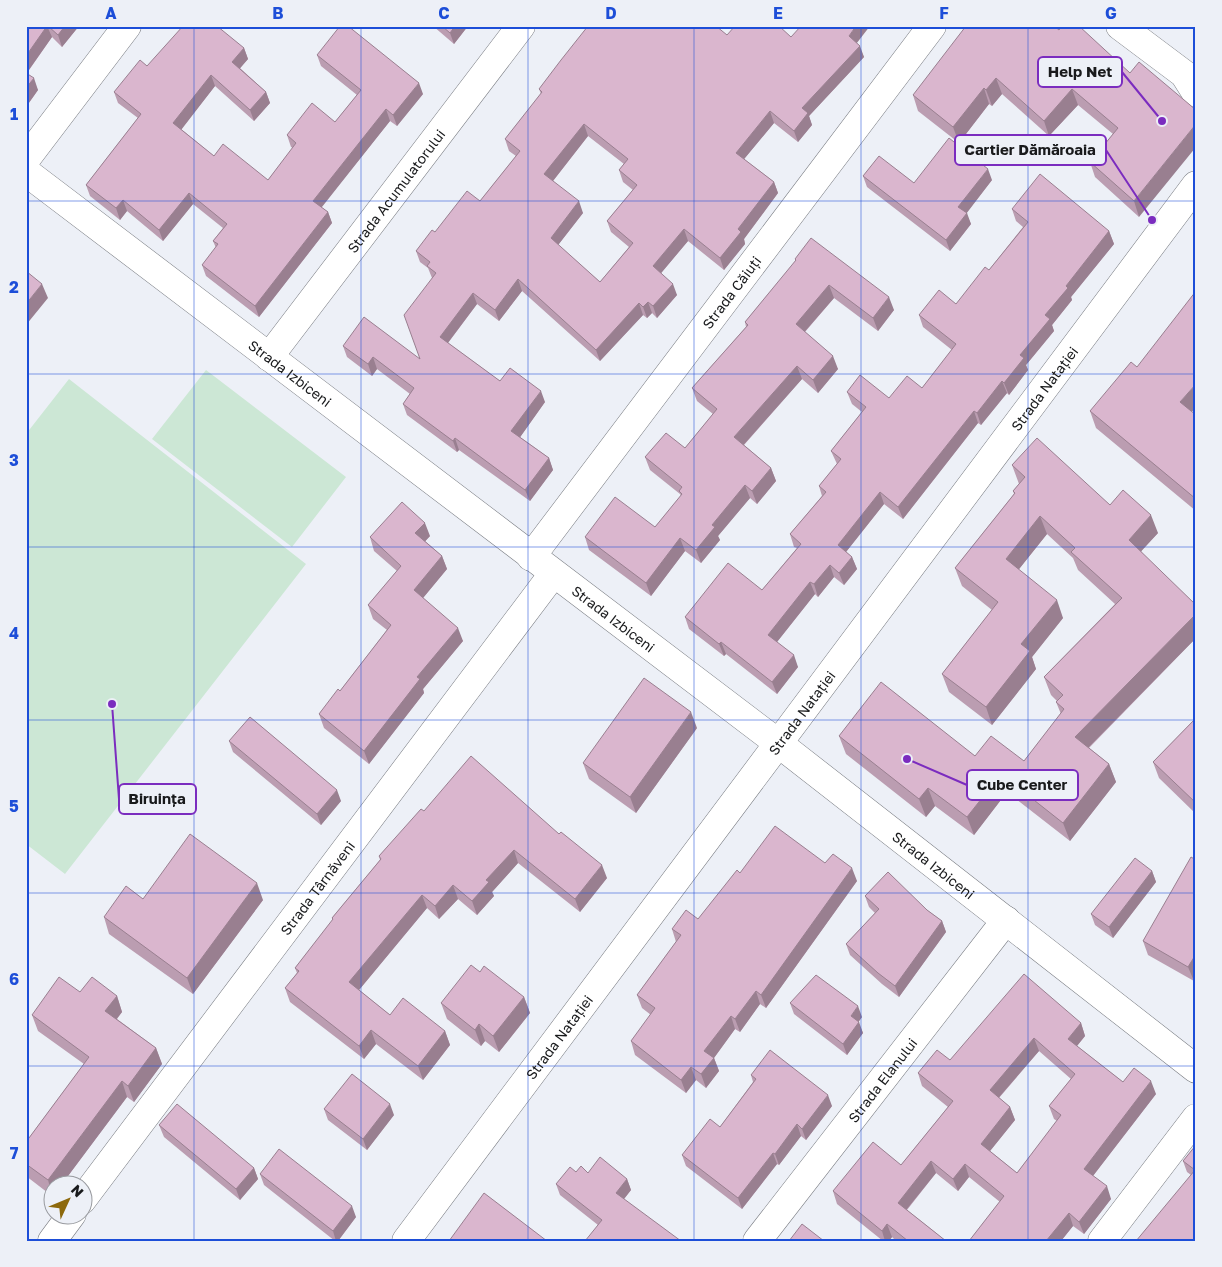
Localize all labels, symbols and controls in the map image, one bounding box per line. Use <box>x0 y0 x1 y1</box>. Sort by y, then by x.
text: A <box>105 3 117 23</box>
text: B <box>272 3 284 23</box>
text: C <box>438 3 450 23</box>
text: D <box>605 3 617 23</box>
text: E <box>773 3 783 23</box>
text: F <box>939 3 949 23</box>
text: G <box>1105 3 1117 23</box>
callout: Help Net <box>1038 57 1122 87</box>
text: Help Net <box>1048 62 1112 80</box>
text: 1 <box>10 104 18 124</box>
street label: Strada Acumulatorului <box>343 126 448 256</box>
callout: Cartier Dămăroaia <box>955 135 1106 165</box>
text: Cartier Dămăroaia <box>964 140 1096 158</box>
street label: Strada Căiuți <box>698 252 764 332</box>
text: 2 <box>9 277 19 297</box>
street label: Strada Izbiceni <box>246 336 335 410</box>
street label: Strada Natației <box>1007 343 1081 434</box>
text: 3 <box>9 450 19 470</box>
street label: Strada Izbiceni <box>569 581 659 655</box>
text: 4 <box>9 623 19 643</box>
street label: Strada Natației <box>764 667 838 758</box>
callout: Cube Center <box>967 770 1078 800</box>
text: Cube Center <box>977 775 1067 793</box>
callout: Biruința <box>119 784 196 814</box>
text: Biruința <box>128 789 186 807</box>
text: 5 <box>9 796 19 816</box>
street label: Strada Izbiceni <box>889 827 978 902</box>
street label: Strada Târnăveni <box>276 837 358 938</box>
text: 6 <box>9 969 19 989</box>
street label: Strada Natației <box>522 991 596 1082</box>
street label: Strada Elanului <box>844 1034 920 1125</box>
text: 7 <box>10 1143 19 1163</box>
north arrow <box>42 1174 92 1224</box>
text: N <box>68 1181 88 1200</box>

